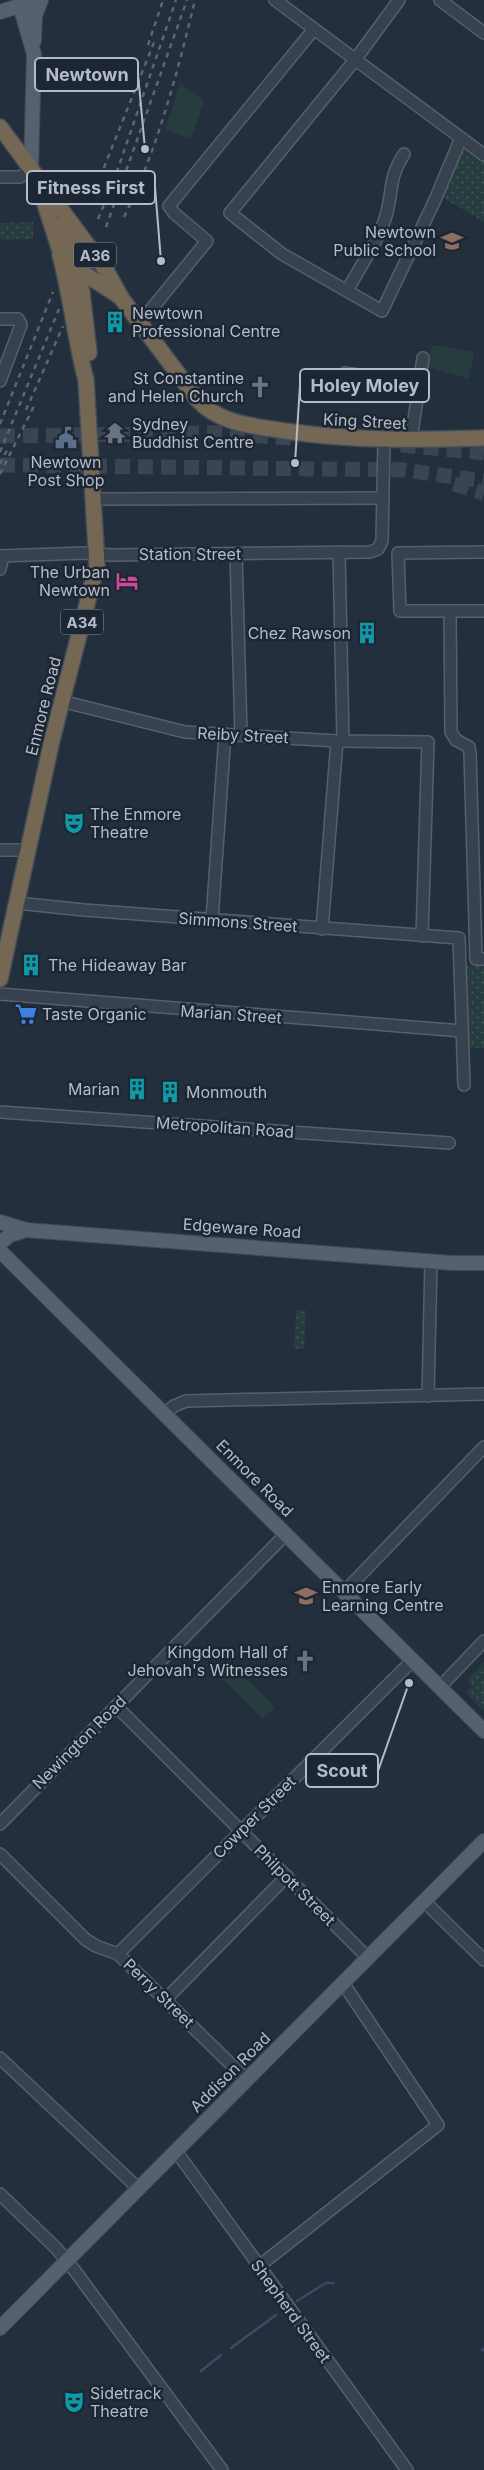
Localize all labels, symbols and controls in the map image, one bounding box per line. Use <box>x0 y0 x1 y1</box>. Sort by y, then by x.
callout: Newtown <box>35 58 138 91</box>
text: Newtown <box>45 64 129 85</box>
callout: Fitness First <box>27 171 155 204</box>
text: Fitness First <box>37 177 145 198</box>
place label: Newtown Public School <box>333 222 436 260</box>
school or university icon: Newtown Public School <box>439 228 465 254</box>
road number: A36 <box>74 242 116 268</box>
place label: Newtown Professional Centre <box>132 303 280 341</box>
building icon: Newtown Professional Centre <box>102 309 128 335</box>
place label: St Constantine and Helen Church <box>108 368 244 406</box>
callout: Holey Moley <box>300 369 429 402</box>
church icon: St Constantine and Helen Church <box>247 374 273 400</box>
text: Holey Moley <box>311 375 420 396</box>
street label: King Street <box>323 409 407 433</box>
place label: Sydney Buddhist Centre <box>132 414 254 452</box>
temple icon: Sydney Buddhist Centre <box>102 420 128 446</box>
public building icon: Newtown Post Shop <box>53 425 79 451</box>
place label: Newtown Post Shop <box>27 452 105 490</box>
street label: Station Street <box>139 544 241 564</box>
place label: The Urban Newtown <box>30 562 110 600</box>
hotel icon: The Urban Newtown <box>114 568 140 594</box>
road number: A34 <box>61 610 103 634</box>
building icon: Chez Rawson <box>354 620 380 646</box>
place label: Chez Rawson <box>248 623 351 643</box>
street label: Enmore Road <box>21 655 65 757</box>
street label: Reiby Street <box>197 723 289 747</box>
place label: The Enmore Theatre <box>90 804 181 842</box>
theatre icon: The Enmore Theatre <box>61 810 87 836</box>
street label: Simmons Street <box>178 908 298 936</box>
building icon: The Hideaway Bar <box>18 952 44 978</box>
place label: The Hideaway Bar <box>48 955 186 975</box>
street label: Marian Street <box>180 1000 282 1028</box>
supermarket icon: Taste Organic <box>13 1001 39 1027</box>
place label: Taste Organic <box>42 1004 147 1024</box>
building icon: Marian <box>124 1076 150 1102</box>
place label: Marian <box>68 1079 120 1099</box>
building icon: Monmouth <box>157 1079 183 1105</box>
place label: Monmouth <box>186 1082 267 1102</box>
street label: Metropolitan Road <box>155 1112 295 1142</box>
street label: Edgeware Road <box>182 1214 302 1242</box>
street label: Enmore Road <box>212 1435 298 1521</box>
place label: Enmore Early Learning Centre <box>322 1577 444 1615</box>
school or university icon: Enmore Early Learning Centre <box>293 1583 319 1609</box>
place label: Kingdom Hall of Jehovah's Witnesses <box>127 1642 288 1680</box>
church icon: Kingdom Hall of Jehovah's Witnesses <box>292 1648 318 1674</box>
street label: Newington Road <box>28 1691 130 1793</box>
callout: Scout <box>306 1754 378 1787</box>
text: Scout <box>316 1760 368 1781</box>
street label: Cowper Street <box>208 1771 300 1863</box>
street label: Philpott Street <box>250 1840 340 1930</box>
street label: Perry Street <box>119 1954 199 2032</box>
street label: Addison Road <box>186 2028 274 2116</box>
street label: Shepherd Street <box>247 2255 335 2367</box>
place label: Sidetrack Theatre <box>90 2383 162 2421</box>
theatre icon: Sidetrack Theatre <box>61 2389 87 2415</box>

